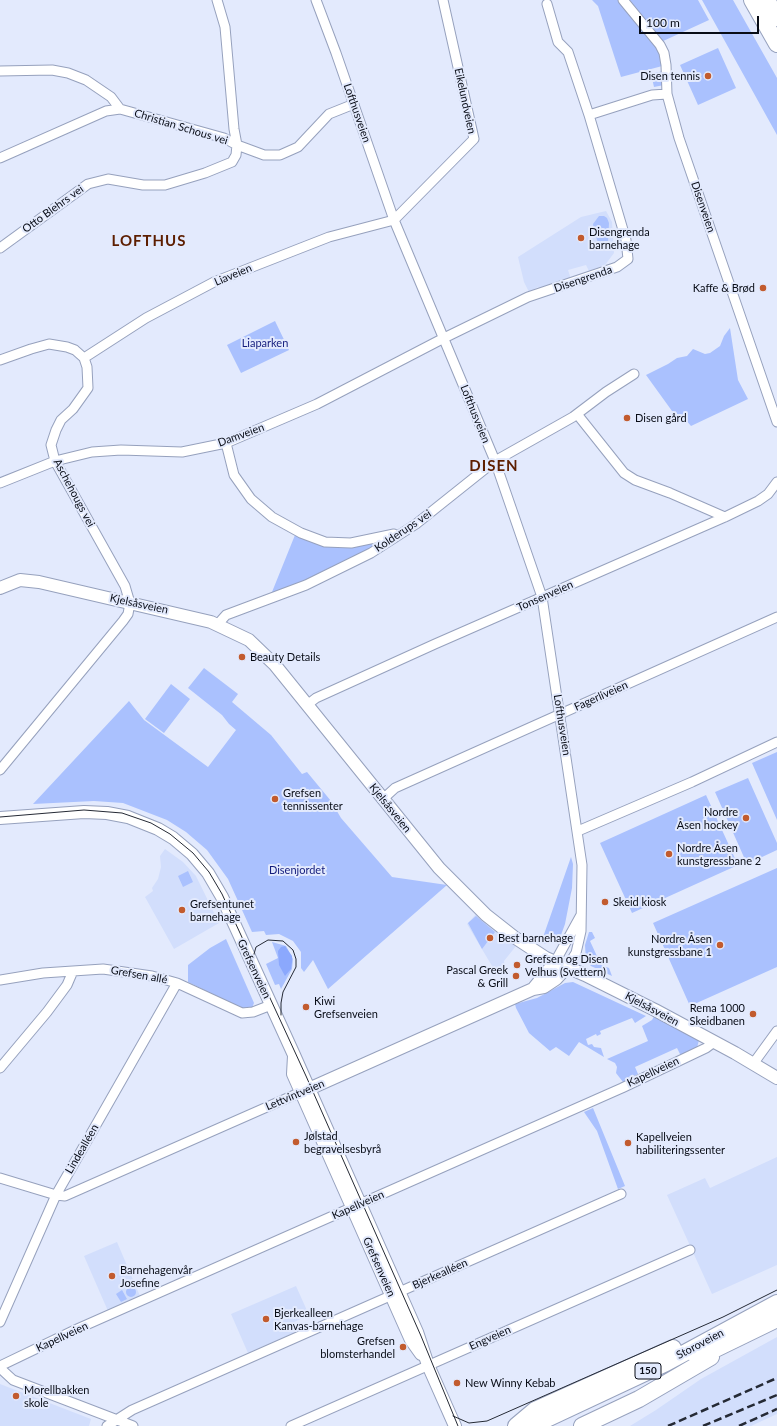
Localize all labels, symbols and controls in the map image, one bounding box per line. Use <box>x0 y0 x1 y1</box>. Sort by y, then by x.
scale bar <box>641 8 761 34</box>
text: 100 m <box>646 15 680 30</box>
street label: Eikelundveien <box>452 67 478 135</box>
place label: Disen tennis <box>640 69 700 83</box>
marker: Disen tennis <box>703 71 713 81</box>
street label: Lofthusveien <box>341 82 373 144</box>
street label: Christian Schous vei <box>133 106 229 148</box>
street label: Disenveien <box>688 180 718 234</box>
street label: Otto Blehrs vei <box>20 182 86 236</box>
place label: Disengrenda barnehage <box>589 225 650 251</box>
district label: LOFTHUS <box>112 232 186 250</box>
marker: Disengrenda barnehage <box>576 233 586 243</box>
street label: Liaveien <box>212 261 254 289</box>
street label: Disengrenda <box>552 263 614 295</box>
place label: Kaffe & Brød <box>693 281 755 295</box>
marker: Kaffe & Brød <box>758 283 768 293</box>
park label: Liaparken <box>242 336 288 350</box>
street label: Lofthusveien <box>457 383 493 445</box>
place label: Disen gård <box>635 411 687 425</box>
marker: Disen gård <box>622 413 632 423</box>
street label: Damveien <box>216 420 266 450</box>
street label: Aschehougs vei <box>51 457 97 529</box>
district label: DISEN <box>469 457 519 475</box>
street label: Kolderups vei <box>372 507 434 555</box>
street label: Tonsenveien <box>515 578 575 614</box>
street label: Kjelsåsveien <box>109 591 169 617</box>
place label: Beauty Details <box>250 650 320 664</box>
marker: Beauty Details <box>237 652 247 662</box>
street label: Fagerliveien <box>572 678 630 714</box>
street label: Lofthusveien <box>551 693 573 757</box>
street label: Kjelsåsveien <box>366 781 414 835</box>
place label: Grefsen tennissenter <box>283 786 343 812</box>
marker: Grefsen tennissenter <box>270 794 280 804</box>
place label: Nordre Åsen hockey <box>677 805 738 831</box>
marker: Nordre Åsen hockey <box>741 813 751 823</box>
place label: Nordre Åsen kunstgressbane 2 <box>677 841 761 867</box>
marker: Nordre Åsen kunstgressbane 2 <box>664 849 674 859</box>
park label: Disenjordet <box>269 863 325 877</box>
place label: Skeid kiosk <box>613 895 666 909</box>
place label: Grefsentunet barnehage <box>190 897 254 923</box>
marker: Skeid kiosk <box>600 897 610 907</box>
marker: Grefsentunet barnehage <box>177 905 187 915</box>
place label: Best barnehage <box>498 931 573 945</box>
place label: Nordre Åsen kunstgressbane 1 <box>628 932 712 958</box>
marker: Best barnehage <box>485 933 495 943</box>
street label: Grefsenveien <box>235 937 273 1001</box>
marker: Nordre Åsen kunstgressbane 1 <box>715 940 725 950</box>
place label: Grefsen og Disen Velhus (Svettern) <box>525 952 608 978</box>
marker: Grefsen og Disen Velhus (Svettern) <box>512 960 522 970</box>
place label: Pascal Greek & Grill <box>446 963 508 989</box>
street label: Grefsen allé <box>110 964 168 986</box>
marker: Pascal Greek & Grill <box>511 971 521 981</box>
street label: Kjelsåsveien <box>623 989 681 1029</box>
place label: Kiwi Grefsenveien <box>314 994 378 1020</box>
place label: Rema 1000 Skeidbanen <box>690 1001 745 1027</box>
marker: Kiwi Grefsenveien <box>301 1002 311 1012</box>
marker: Rema 1000 Skeidbanen <box>748 1009 758 1019</box>
street label: Kapellveien <box>625 1054 681 1090</box>
street label: Lettvintveien <box>264 1077 326 1113</box>
street label: Lindealléen <box>63 1122 101 1176</box>
place label: Jølstad begravelsesbyrå <box>304 1129 381 1155</box>
place label: Kapellveien habiliteringssenter <box>636 1130 725 1156</box>
marker: Jølstad begravelsesbyrå <box>291 1137 301 1147</box>
marker: Kapellveien habiliteringssenter <box>623 1138 633 1148</box>
street label: Kapellveien <box>330 1188 386 1222</box>
street label: Grefsenveien <box>360 1235 398 1299</box>
street label: Bjerkealléen <box>410 1256 470 1292</box>
place label: Barnehagenvår Josefine <box>120 1263 193 1289</box>
marker: Barnehagenvår Josefine <box>107 1271 117 1281</box>
place label: Bjerkealleen Kanvas-barnehage <box>274 1306 363 1332</box>
marker: Bjerkealleen Kanvas-barnehage <box>261 1314 271 1324</box>
street label: Kapellveien <box>34 1319 90 1355</box>
street label: Engveien <box>467 1323 513 1353</box>
street label: Storoveien <box>674 1326 726 1362</box>
place label: Grefsen blomsterhandel <box>320 1334 395 1360</box>
marker: Grefsen blomsterhandel <box>398 1342 408 1352</box>
road number: 150 <box>635 1363 661 1379</box>
place label: New Winny Kebab <box>465 1376 556 1390</box>
marker: New Winny Kebab <box>452 1378 462 1388</box>
place label: Morellbakken skole <box>24 1383 89 1409</box>
marker: Morellbakken skole <box>11 1391 21 1401</box>

